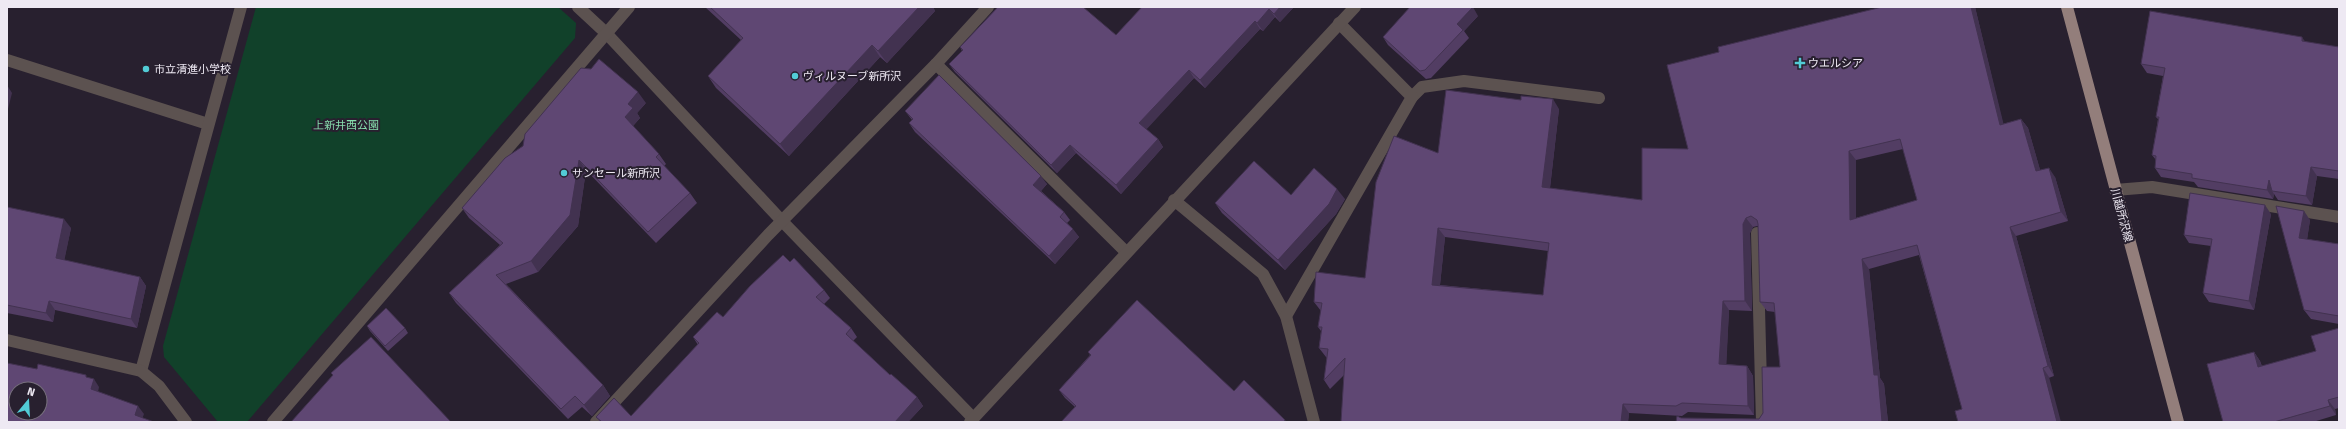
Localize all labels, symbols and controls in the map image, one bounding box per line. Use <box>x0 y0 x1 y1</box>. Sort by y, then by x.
place label: ウエルシア <box>1808 57 1863 70</box>
marker: ウエルシア <box>1795 58 1805 68</box>
place label: 市立清進小学校 <box>154 63 231 76</box>
marker: 市立清進小学校 <box>141 64 151 74</box>
place label: ヴィルヌーブ新所沢 <box>803 70 901 83</box>
marker: ヴィルヌーブ新所沢 <box>790 71 800 81</box>
park label: 上新井西公園 <box>313 119 379 132</box>
place label: サンセール新所沢 <box>572 167 660 180</box>
marker: サンセール新所沢 <box>559 168 569 178</box>
street label: 川越所沢線 <box>2108 187 2135 243</box>
north arrow <box>8 381 48 421</box>
text: N <box>25 385 36 399</box>

